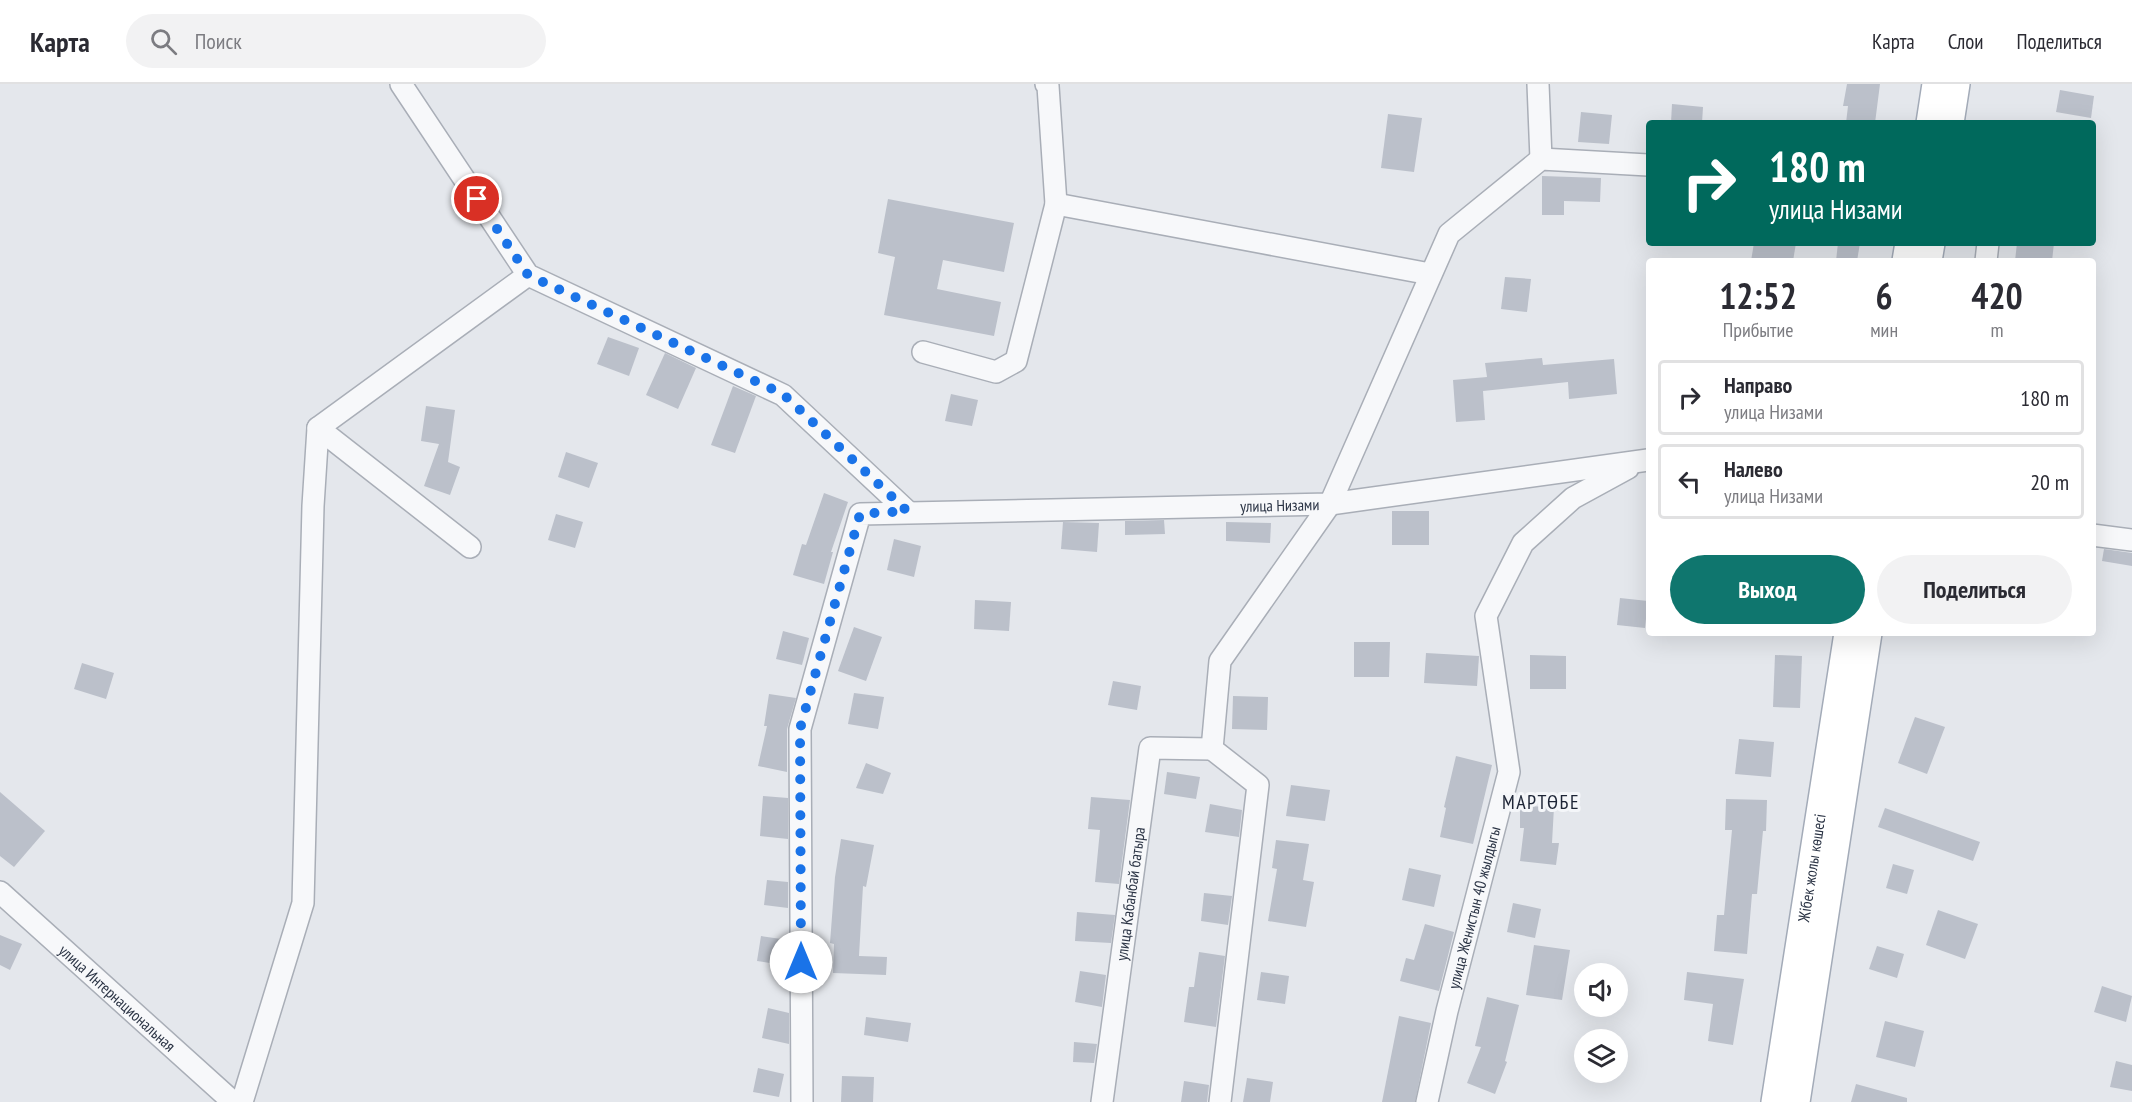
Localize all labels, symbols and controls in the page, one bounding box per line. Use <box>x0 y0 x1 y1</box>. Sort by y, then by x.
search box <box>126 14 546 68</box>
text: Карта <box>30 23 90 60</box>
icon: search <box>147 25 180 58</box>
text: Поиск <box>195 27 242 55</box>
text: Карта <box>1872 28 1915 55</box>
text: Слои <box>1948 28 1983 55</box>
text: Поделиться <box>2016 28 2102 55</box>
text: 180 m <box>1769 139 1866 194</box>
icon: right <box>1670 144 1748 222</box>
pin <box>451 173 502 224</box>
icon: arrive <box>460 182 493 215</box>
text: улица Низами <box>1769 192 1903 226</box>
text: 12:52 <box>1719 272 1797 319</box>
text: 6 <box>1876 272 1893 319</box>
text: 420 <box>1971 272 2023 319</box>
text: Прибытие <box>1723 317 1794 343</box>
text: мин <box>1870 317 1898 343</box>
text: m <box>1991 317 2004 343</box>
text: Направо <box>1724 371 1792 399</box>
icon: right <box>1673 381 1706 414</box>
text: 180 m <box>2020 384 2069 412</box>
text: улица Низами <box>1724 399 1823 425</box>
text: Налево <box>1724 455 1783 483</box>
icon: left <box>1673 465 1706 498</box>
text: 20 m <box>2030 468 2069 496</box>
text: улица Низами <box>1724 483 1823 509</box>
street label: улица Низами <box>1240 494 1320 516</box>
button: Выход <box>1670 555 1865 624</box>
button: Поделиться <box>1877 555 2072 624</box>
district label: МАРТӨБЕ <box>1502 789 1580 815</box>
street label: Жібек жолы көшесі <box>1793 812 1830 924</box>
street label: улица Женистын 40 жылдыгы <box>1443 824 1504 991</box>
street label: улица Кабанбай батыра <box>1111 826 1149 962</box>
position arrow <box>769 930 833 994</box>
street label: улица Интернациональная <box>55 940 180 1056</box>
map controls <box>1574 963 1628 1083</box>
button: sound <box>1574 963 1628 1017</box>
button: layers <box>1574 1029 1628 1083</box>

